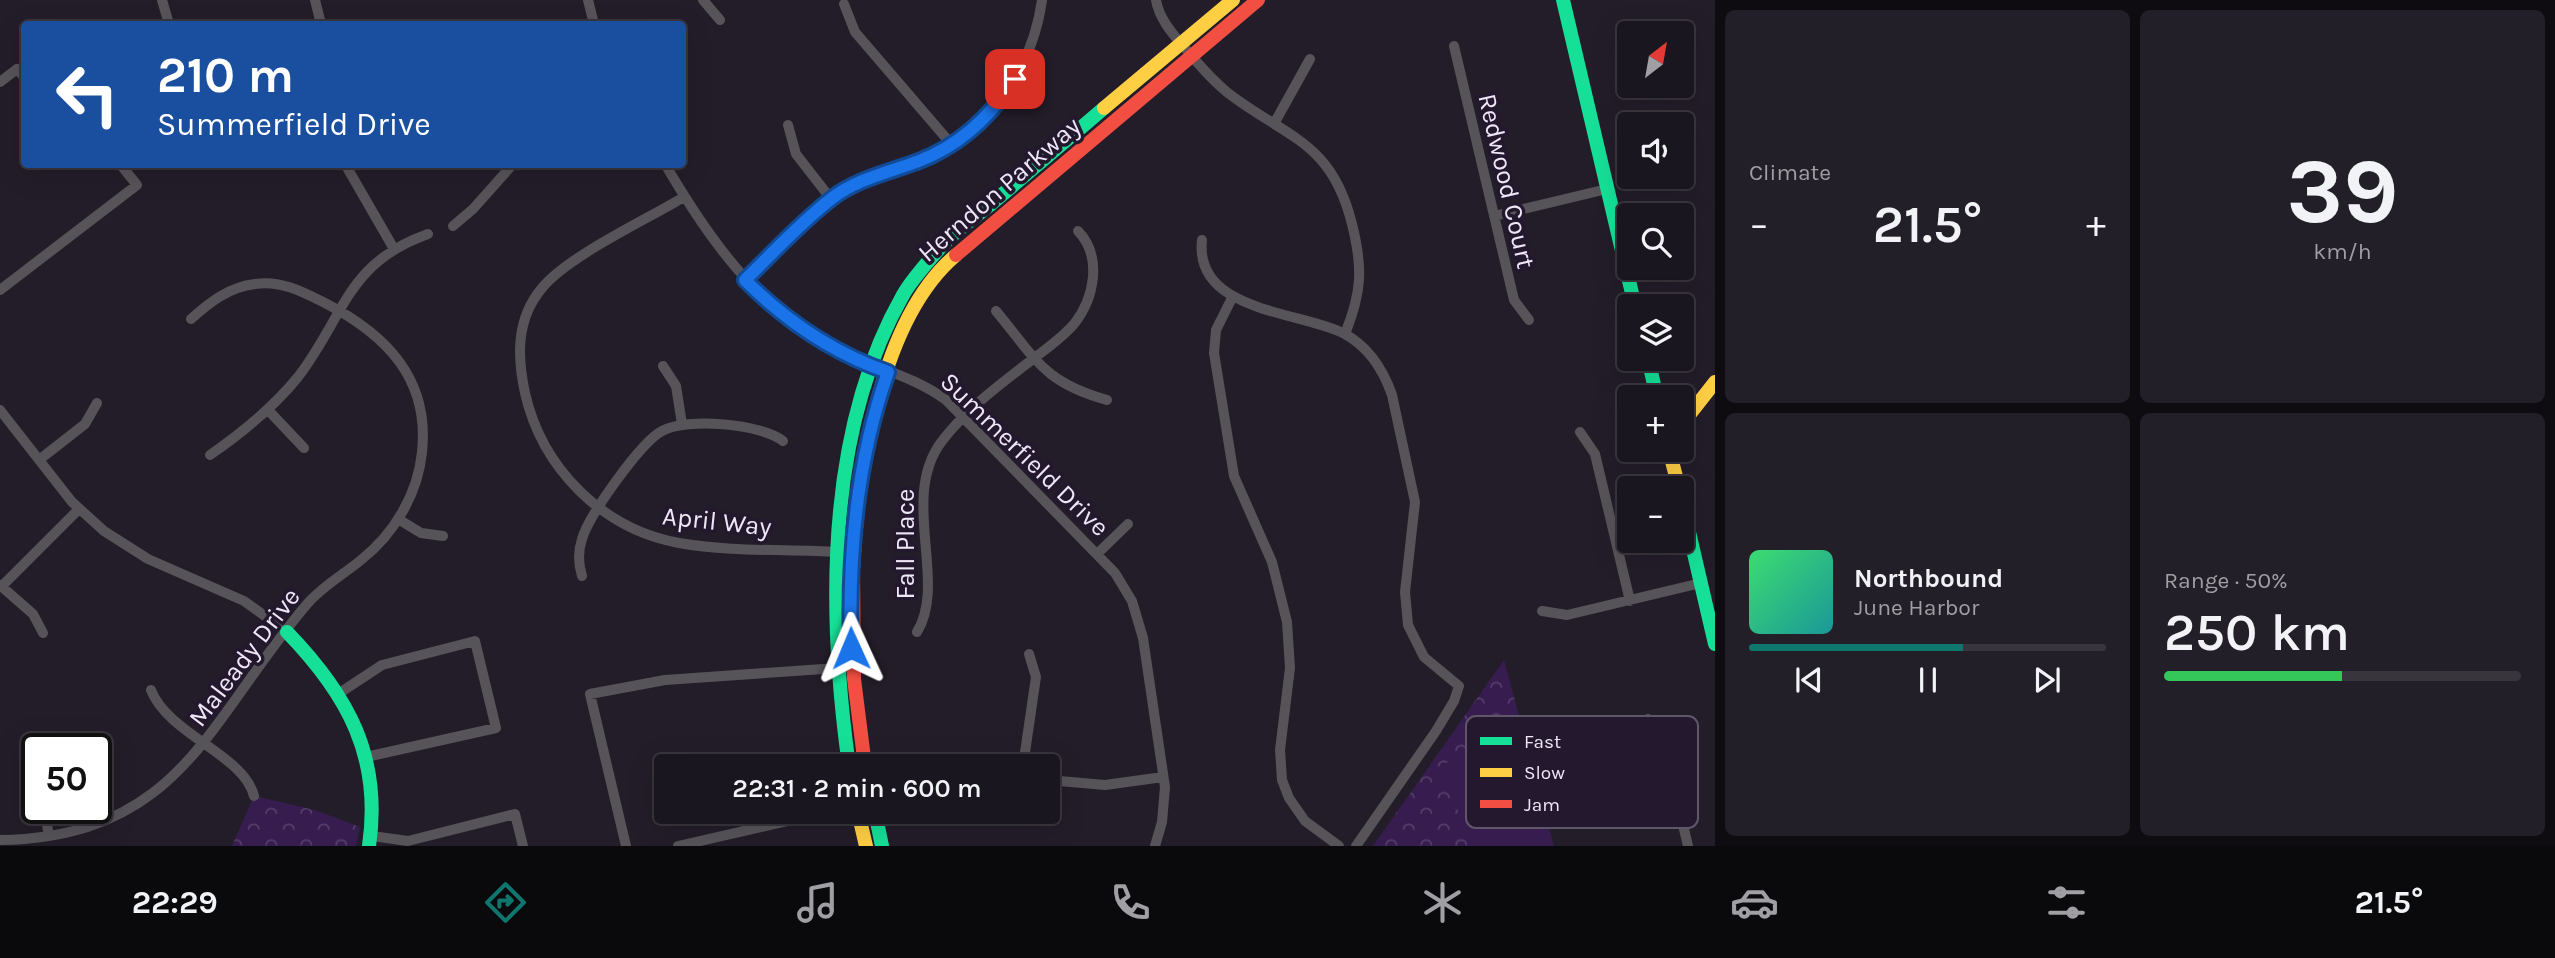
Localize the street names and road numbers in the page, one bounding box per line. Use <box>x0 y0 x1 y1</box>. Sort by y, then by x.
street label: Redwood Court <box>1471 91 1542 272</box>
street label: Herndon Parkway <box>912 110 1087 268</box>
street label: Summerfield Drive <box>934 366 1115 543</box>
street label: Fall Place <box>890 489 921 599</box>
street label: April Way <box>661 500 773 543</box>
street label: Maleady Drive <box>182 582 307 733</box>

